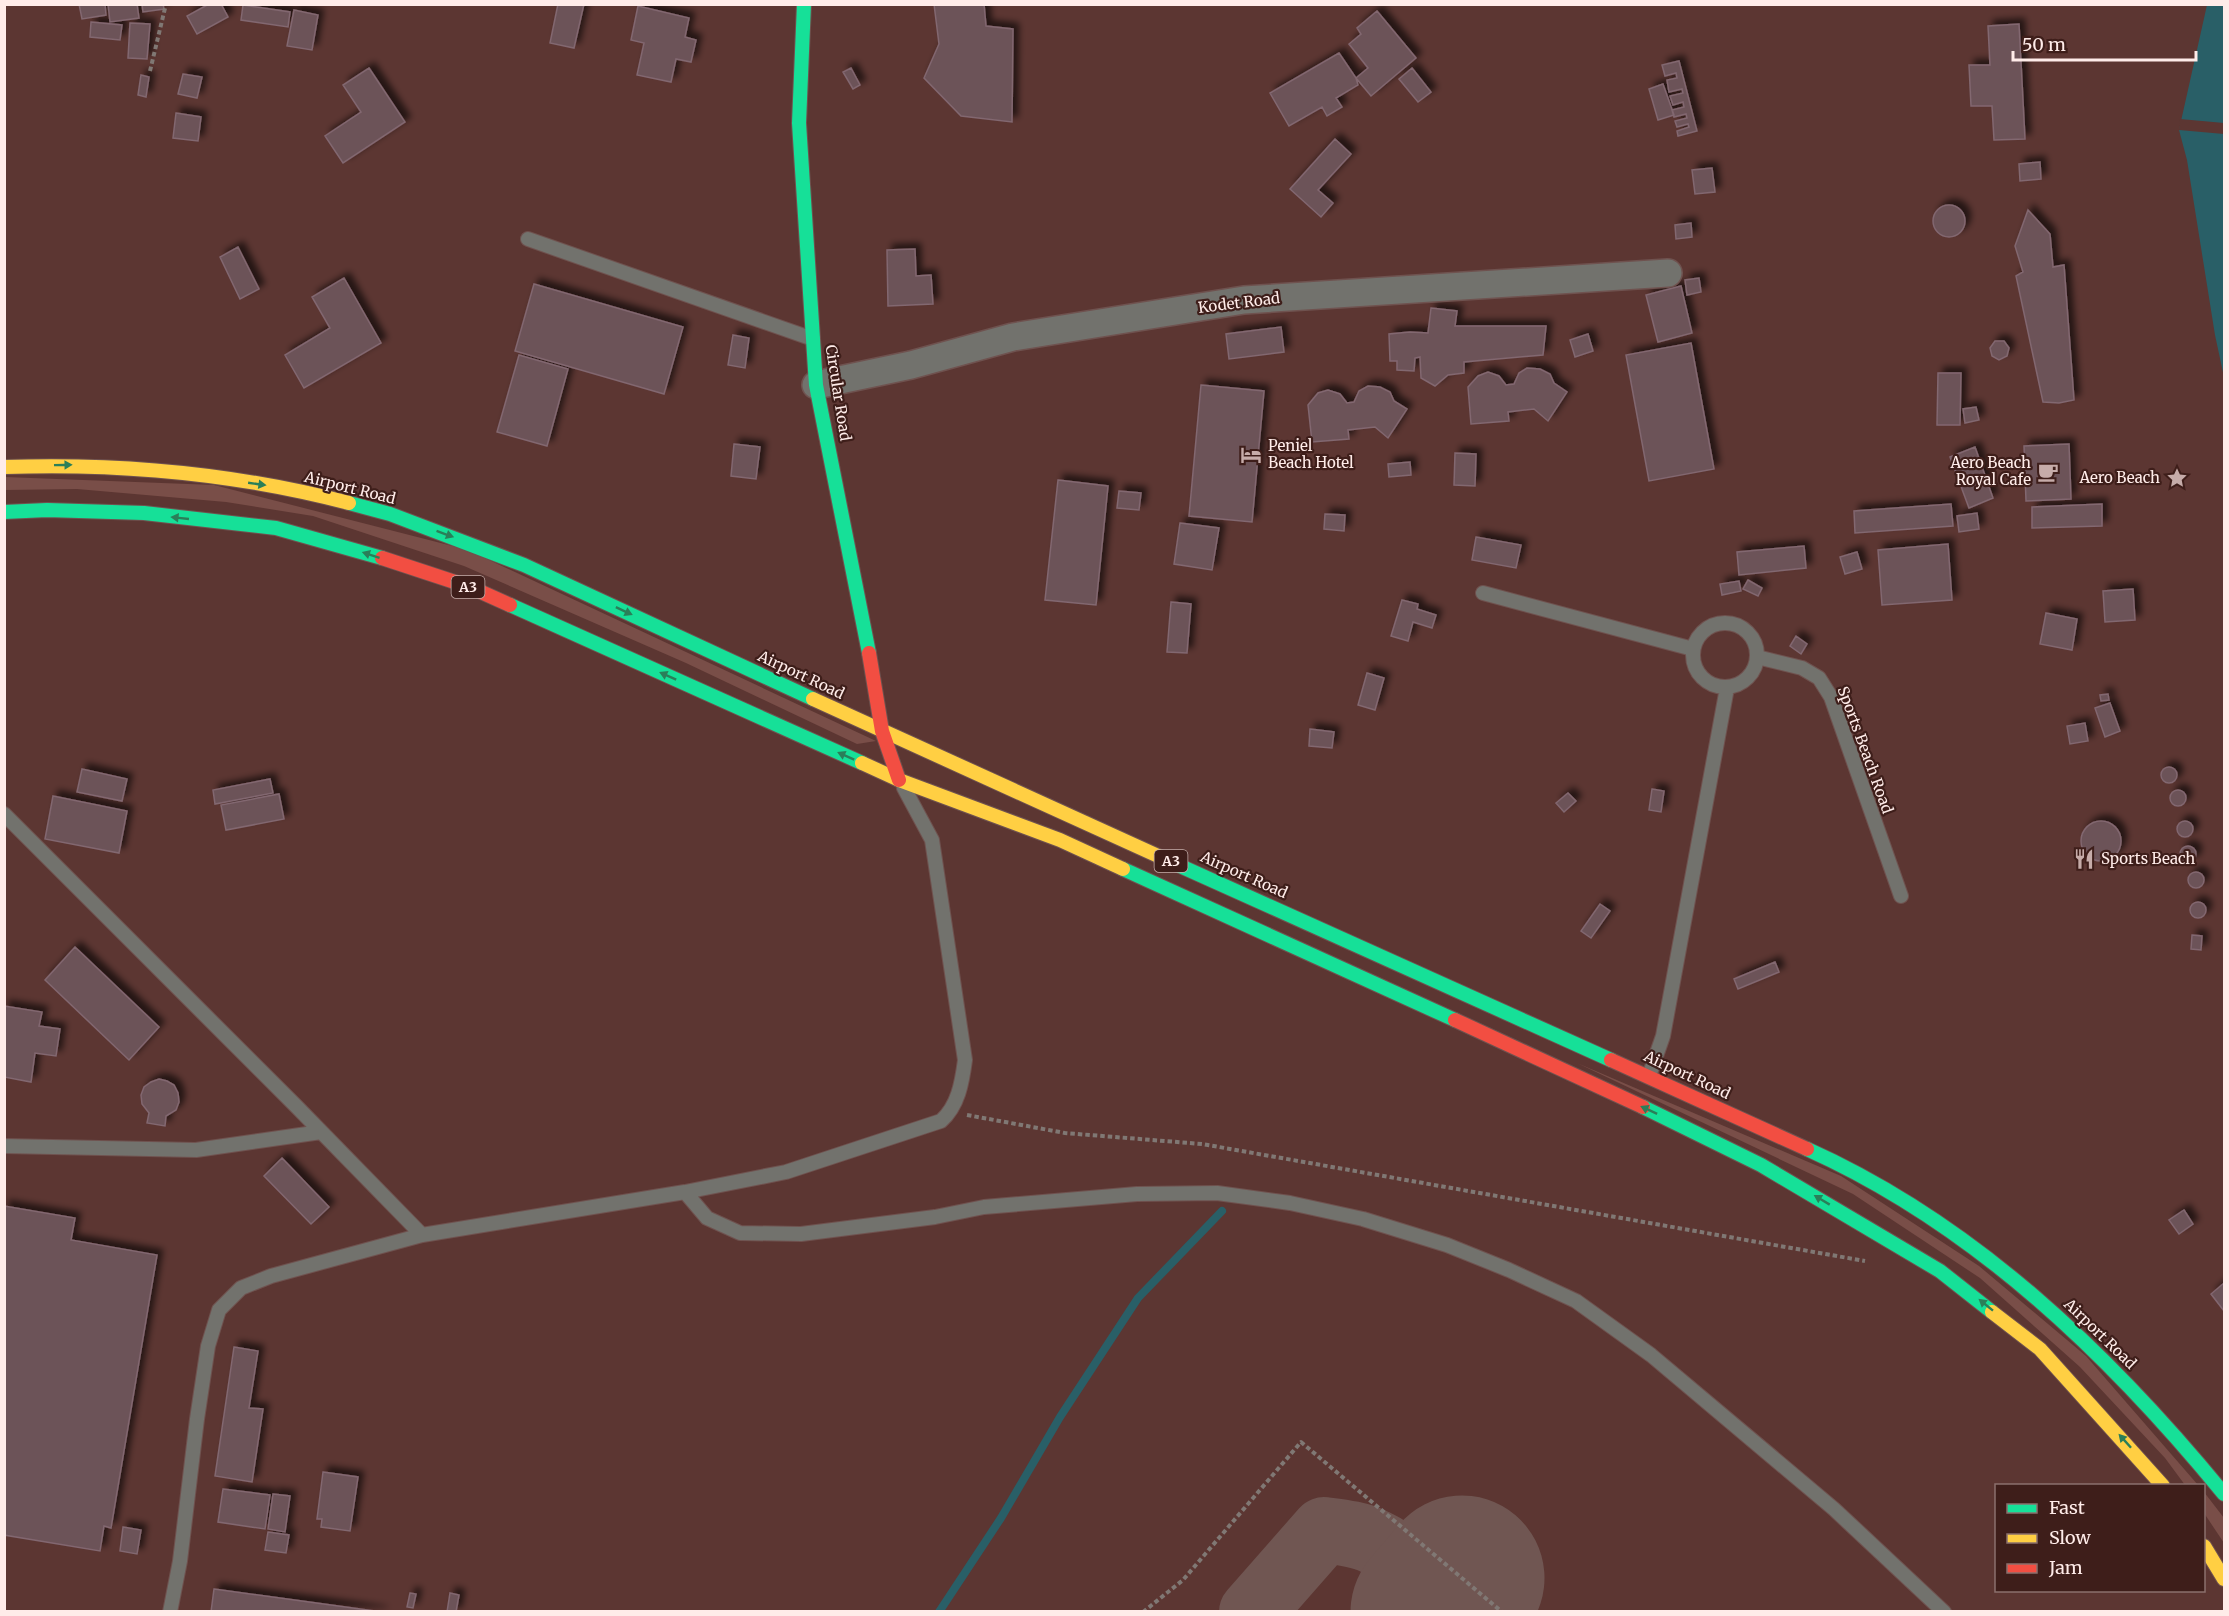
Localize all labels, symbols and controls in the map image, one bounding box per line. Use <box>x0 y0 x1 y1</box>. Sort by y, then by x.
scale bar <box>2013 24 2196 62</box>
text: 50 m <box>2022 33 2066 56</box>
street label: Kodet Road <box>1197 288 1281 317</box>
street label: Circular Road <box>822 343 855 442</box>
place label: Peniel Beach Hotel <box>1268 436 1354 472</box>
hotel icon: Peniel Beach Hotel <box>1239 443 1263 467</box>
place label: Aero Beach Royal Cafe <box>1949 453 2031 489</box>
one-way arrow <box>53 460 72 470</box>
cafe icon: Aero Beach Royal Cafe <box>2036 460 2060 484</box>
place icon: Aero Beach <box>2165 466 2189 490</box>
street label: Airport Road <box>302 467 398 508</box>
place label: Aero Beach <box>2078 468 2160 487</box>
one-way arrow <box>248 479 267 489</box>
one-way arrow <box>171 513 190 522</box>
one-way arrow <box>436 529 454 539</box>
one-way arrow <box>362 549 380 559</box>
road number: A3 <box>452 576 484 598</box>
one-way arrow <box>615 606 633 616</box>
street label: Airport Road <box>754 646 847 703</box>
one-way arrow <box>658 671 676 681</box>
street label: Sports Beach Road <box>1834 684 1897 816</box>
one-way arrow <box>836 751 854 761</box>
street label: Airport Road <box>1197 847 1291 902</box>
restaurant icon: Sports Beach <box>2072 847 2096 871</box>
place label: Sports Beach <box>2101 849 2195 868</box>
road number: A3 <box>1154 850 1188 872</box>
street label: Airport Road <box>1640 1046 1733 1103</box>
one-way arrow <box>1640 1106 1657 1115</box>
one-way arrow <box>1814 1195 1830 1206</box>
street label: Airport Road <box>2060 1294 2140 1373</box>
one-way arrow <box>1979 1299 1994 1312</box>
one-way arrow <box>2119 1434 2132 1449</box>
legend <box>1995 1484 2205 1592</box>
text: Fast <box>2049 1496 2085 1519</box>
text: Slow <box>2049 1526 2092 1549</box>
text: Jam <box>2048 1556 2083 1579</box>

